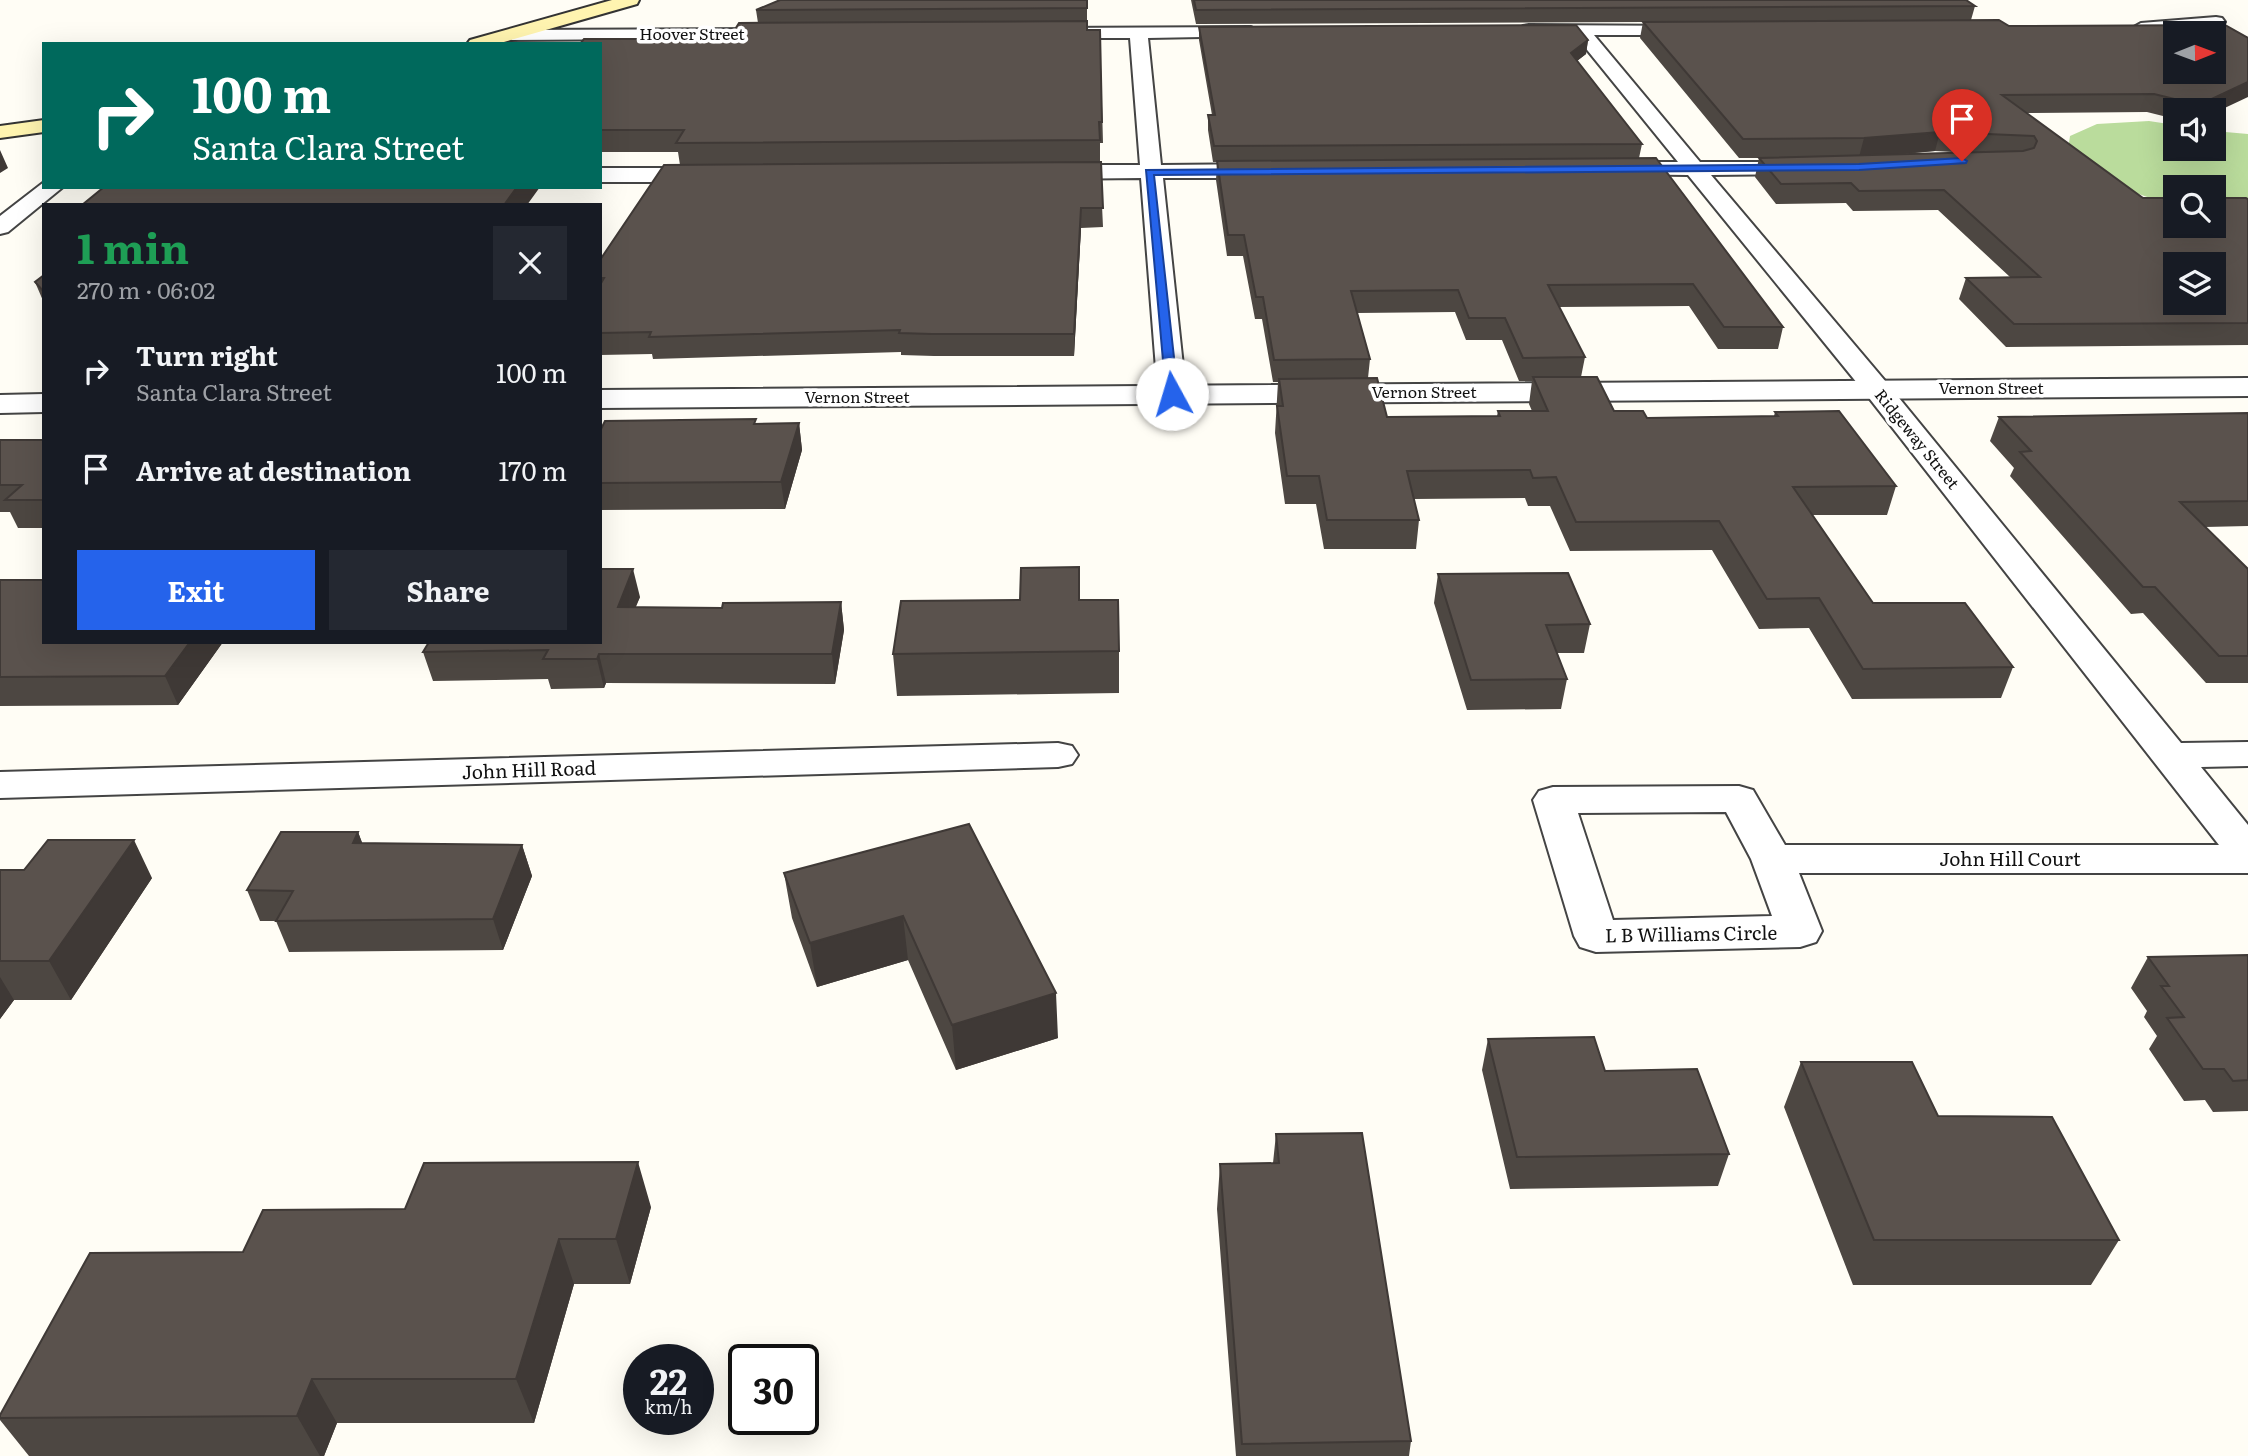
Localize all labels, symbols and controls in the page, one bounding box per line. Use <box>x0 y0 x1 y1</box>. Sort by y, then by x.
street label: Hoover Street <box>639 21 745 45</box>
north arrow <box>2163 21 2226 84</box>
map controls <box>2163 21 2226 315</box>
text: 100 m <box>192 55 331 128</box>
icon: right <box>77 70 168 161</box>
pin <box>1932 89 1992 161</box>
button: sound <box>2163 98 2226 161</box>
icon: arrive <box>1943 100 1981 138</box>
text: Santa Clara Street <box>192 122 464 170</box>
button: search <box>2163 175 2226 238</box>
text: 1 min <box>77 215 189 277</box>
button: close <box>493 226 567 300</box>
button: layers <box>2163 252 2226 315</box>
text: 270 m · 06:02 <box>77 272 215 306</box>
text: Turn right <box>136 335 278 374</box>
icon: right <box>77 352 115 390</box>
text: 100 m <box>496 352 567 391</box>
position arrow <box>1135 357 1209 431</box>
text: Santa Clara Street <box>136 374 332 408</box>
street label: Vernon Street <box>1938 375 2044 399</box>
street label: Vernon Street <box>1371 379 1477 403</box>
street label: Ridgeway Street <box>1870 383 1966 494</box>
street label: Vernon Street <box>804 384 910 408</box>
icon: arrive <box>77 450 115 488</box>
text: Arrive at destination <box>136 450 411 489</box>
text: 170 m <box>499 450 567 489</box>
button: Exit <box>77 550 315 630</box>
button: Share <box>329 550 567 630</box>
street label: John Hill Road <box>461 753 597 785</box>
street label: John Hill Court <box>1939 844 2081 872</box>
street label: L B Williams Circle <box>1605 917 1778 949</box>
speed limit sign: 30 <box>728 1344 819 1435</box>
text: 22 <box>650 1354 687 1406</box>
text: km/h <box>645 1393 692 1420</box>

